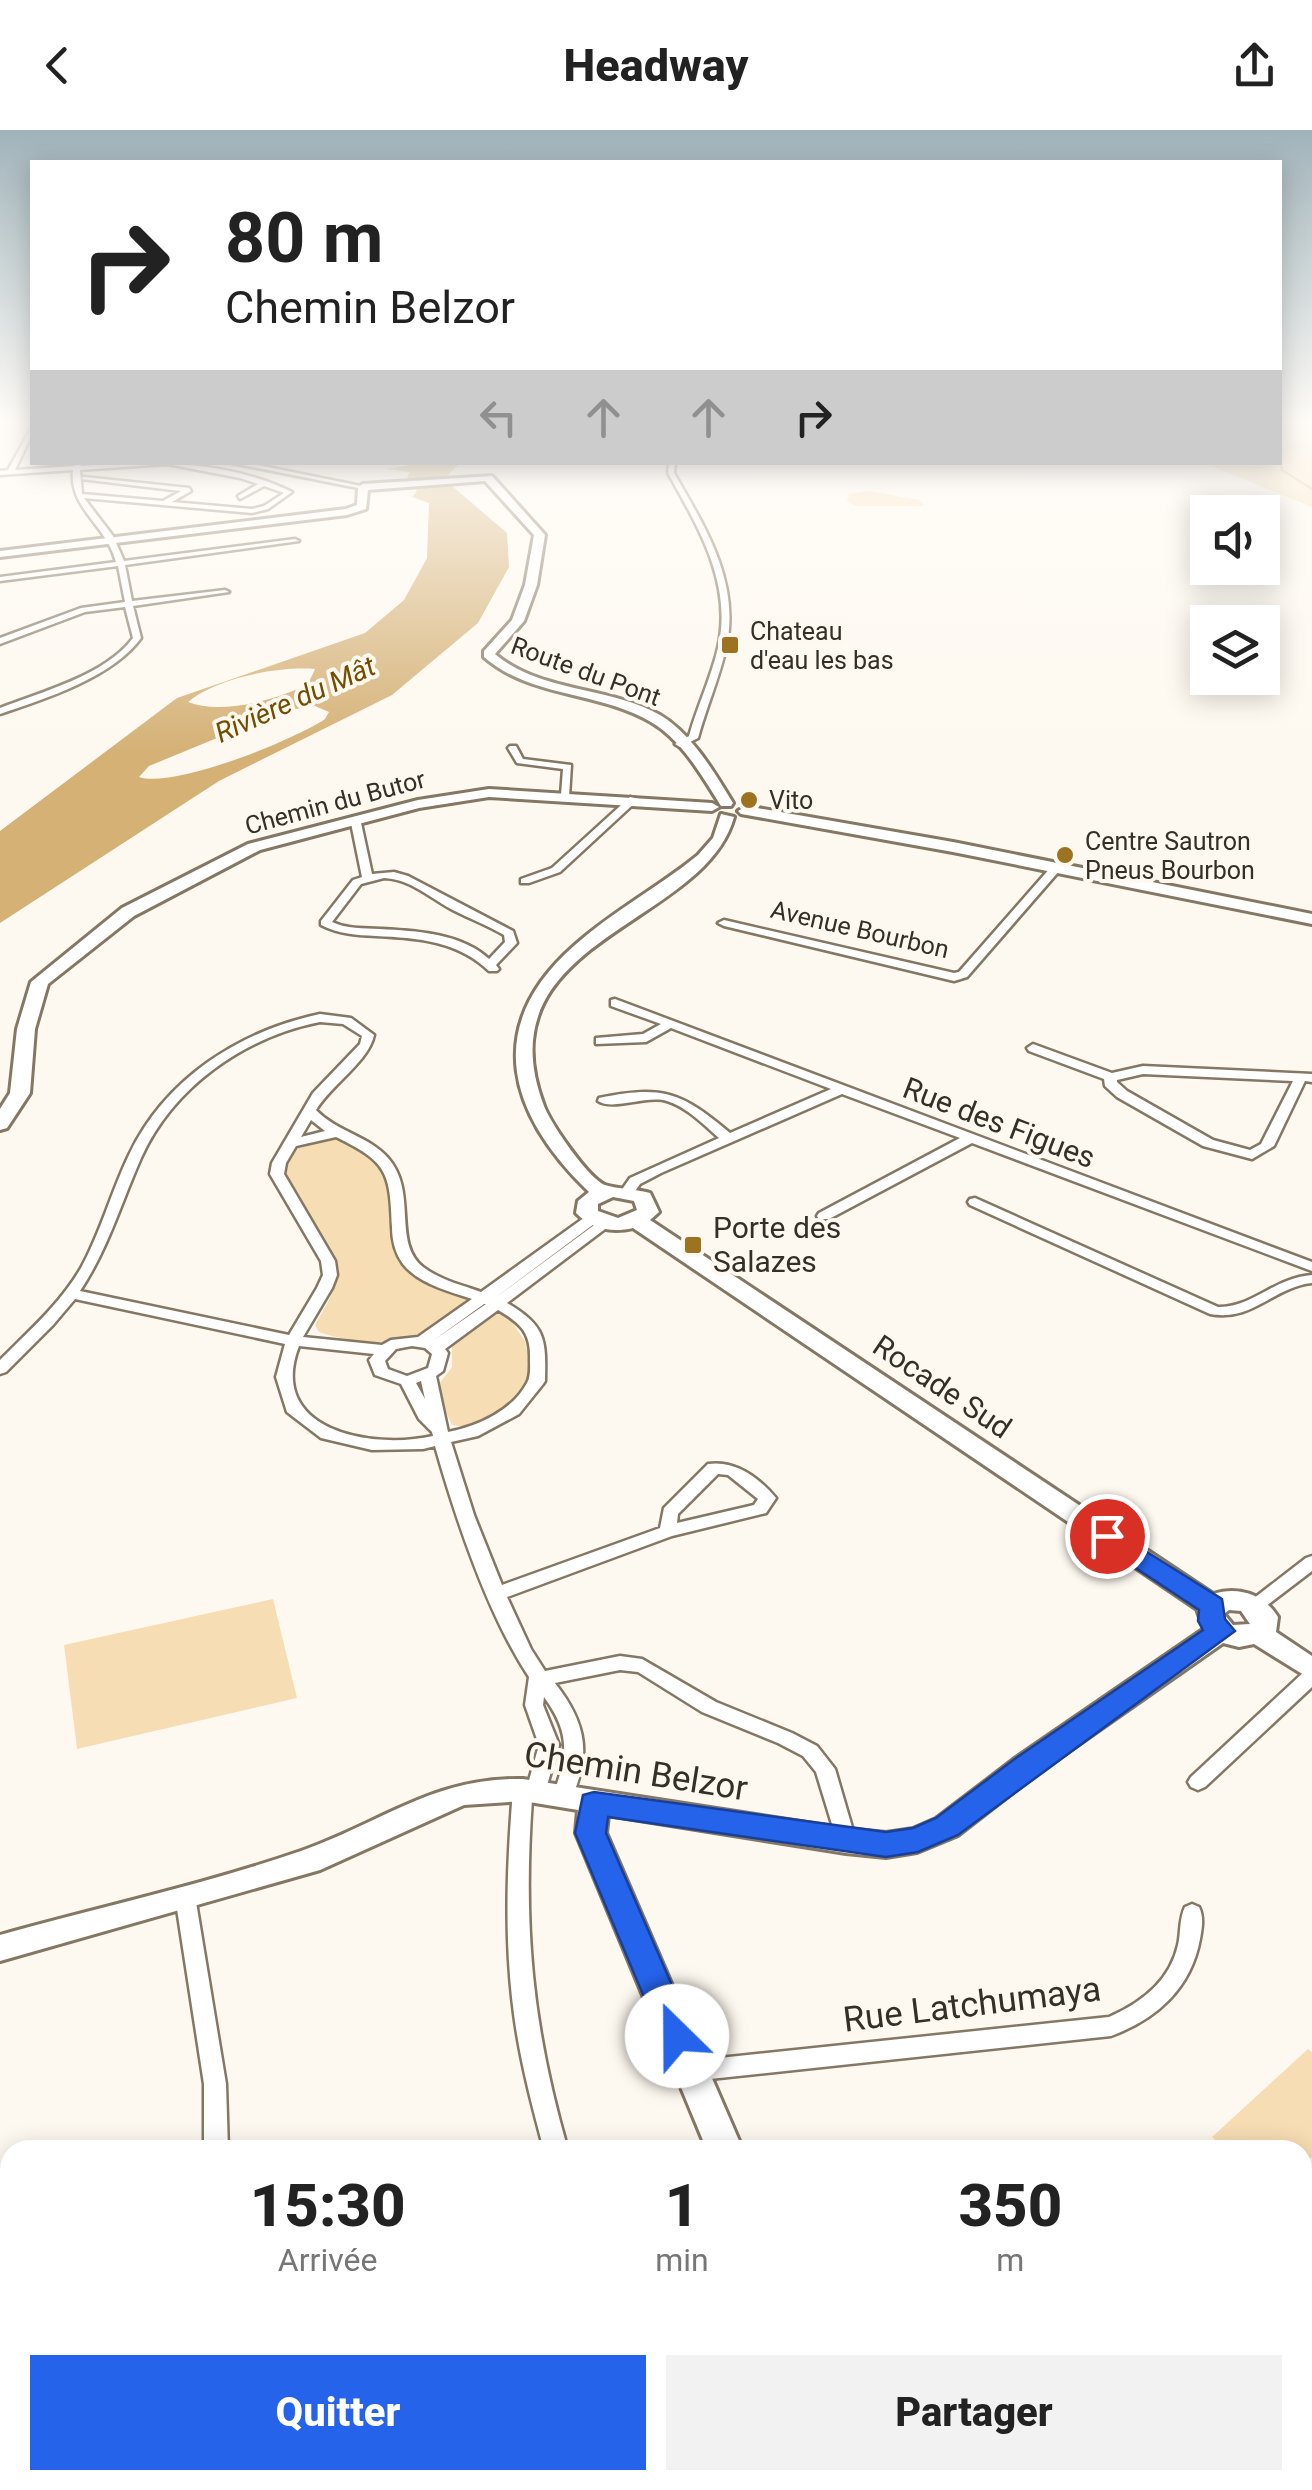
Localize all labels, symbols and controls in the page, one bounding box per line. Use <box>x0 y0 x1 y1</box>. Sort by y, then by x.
icon: back <box>30 38 85 93</box>
icon: share <box>1227 38 1282 93</box>
text: Headway <box>564 39 748 92</box>
text: 80 m <box>225 197 383 279</box>
icon: right <box>60 200 190 330</box>
text: Chemin Belzor <box>225 281 515 334</box>
icon: left <box>471 390 526 445</box>
icon: ahead <box>576 390 631 445</box>
icon: ahead <box>681 390 736 445</box>
icon: right <box>786 390 841 445</box>
map controls <box>1190 495 1280 695</box>
button: sound <box>1190 495 1280 585</box>
button: layers <box>1190 605 1280 695</box>
place label: Chateau d'eau les bas <box>750 617 894 675</box>
street label: Route du Pont <box>507 631 665 712</box>
marker: Chateau d'eau les bas <box>719 634 741 656</box>
water label: Rivière du Mât <box>210 649 382 750</box>
street label: Chemin du Butor <box>242 764 429 840</box>
place label: Vito <box>769 786 813 815</box>
marker: Vito <box>738 789 760 811</box>
place label: Centre Sautron Pneus Bourbon <box>1085 827 1255 885</box>
marker: Centre Sautron Pneus Bourbon <box>1054 844 1076 866</box>
street label: Avenue Bourbon <box>768 895 952 964</box>
street label: Rue des Figues <box>898 1070 1100 1175</box>
place label: Porte des Salazes <box>713 1210 841 1279</box>
marker: Porte des Salazes <box>682 1234 704 1256</box>
street label: Rocade Sud <box>867 1328 1018 1446</box>
pin <box>1065 1494 1150 1579</box>
icon: arrive <box>1080 1509 1135 1564</box>
street label: Chemin Belzor <box>521 1734 751 1809</box>
street label: Rue Latchumaya <box>841 1968 1103 2041</box>
position arrow <box>625 1984 729 2088</box>
text: 15:30 <box>250 2170 406 2241</box>
text: 1 <box>665 2170 699 2241</box>
text: 350 <box>958 2170 1062 2241</box>
text: Arrivée <box>278 2241 377 2279</box>
text: min <box>655 2241 709 2279</box>
text: m <box>996 2241 1024 2279</box>
button: Quitter <box>30 2355 646 2470</box>
button: Partager <box>666 2355 1282 2470</box>

